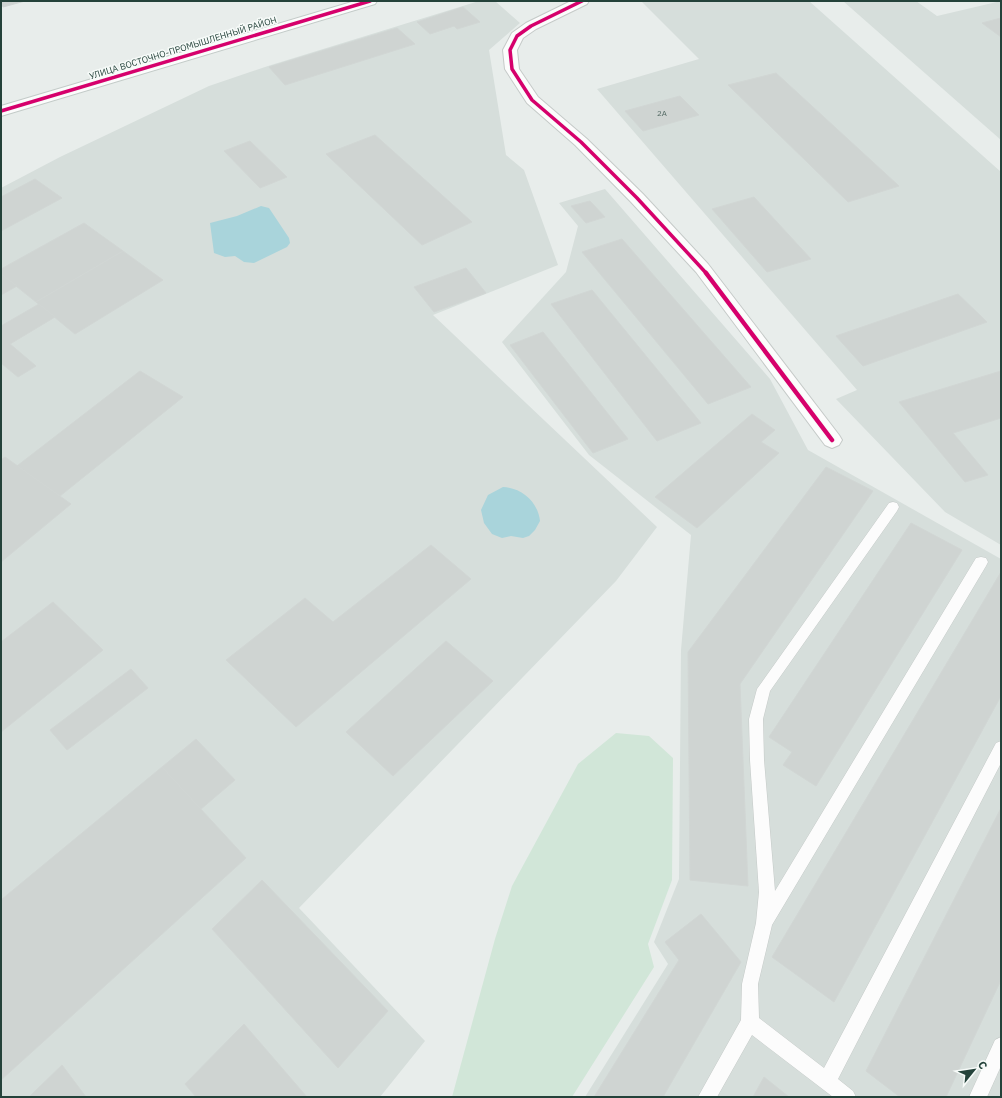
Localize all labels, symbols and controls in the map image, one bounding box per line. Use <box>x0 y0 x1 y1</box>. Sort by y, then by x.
street label: УЛИЦА ВОСТОЧНО-ПРОМЫШЛЕННЫЙ РАЙОН <box>88 14 278 81</box>
house number: 2А <box>657 108 667 118</box>
north arrow <box>954 1050 994 1090</box>
text: С <box>975 1058 991 1072</box>

